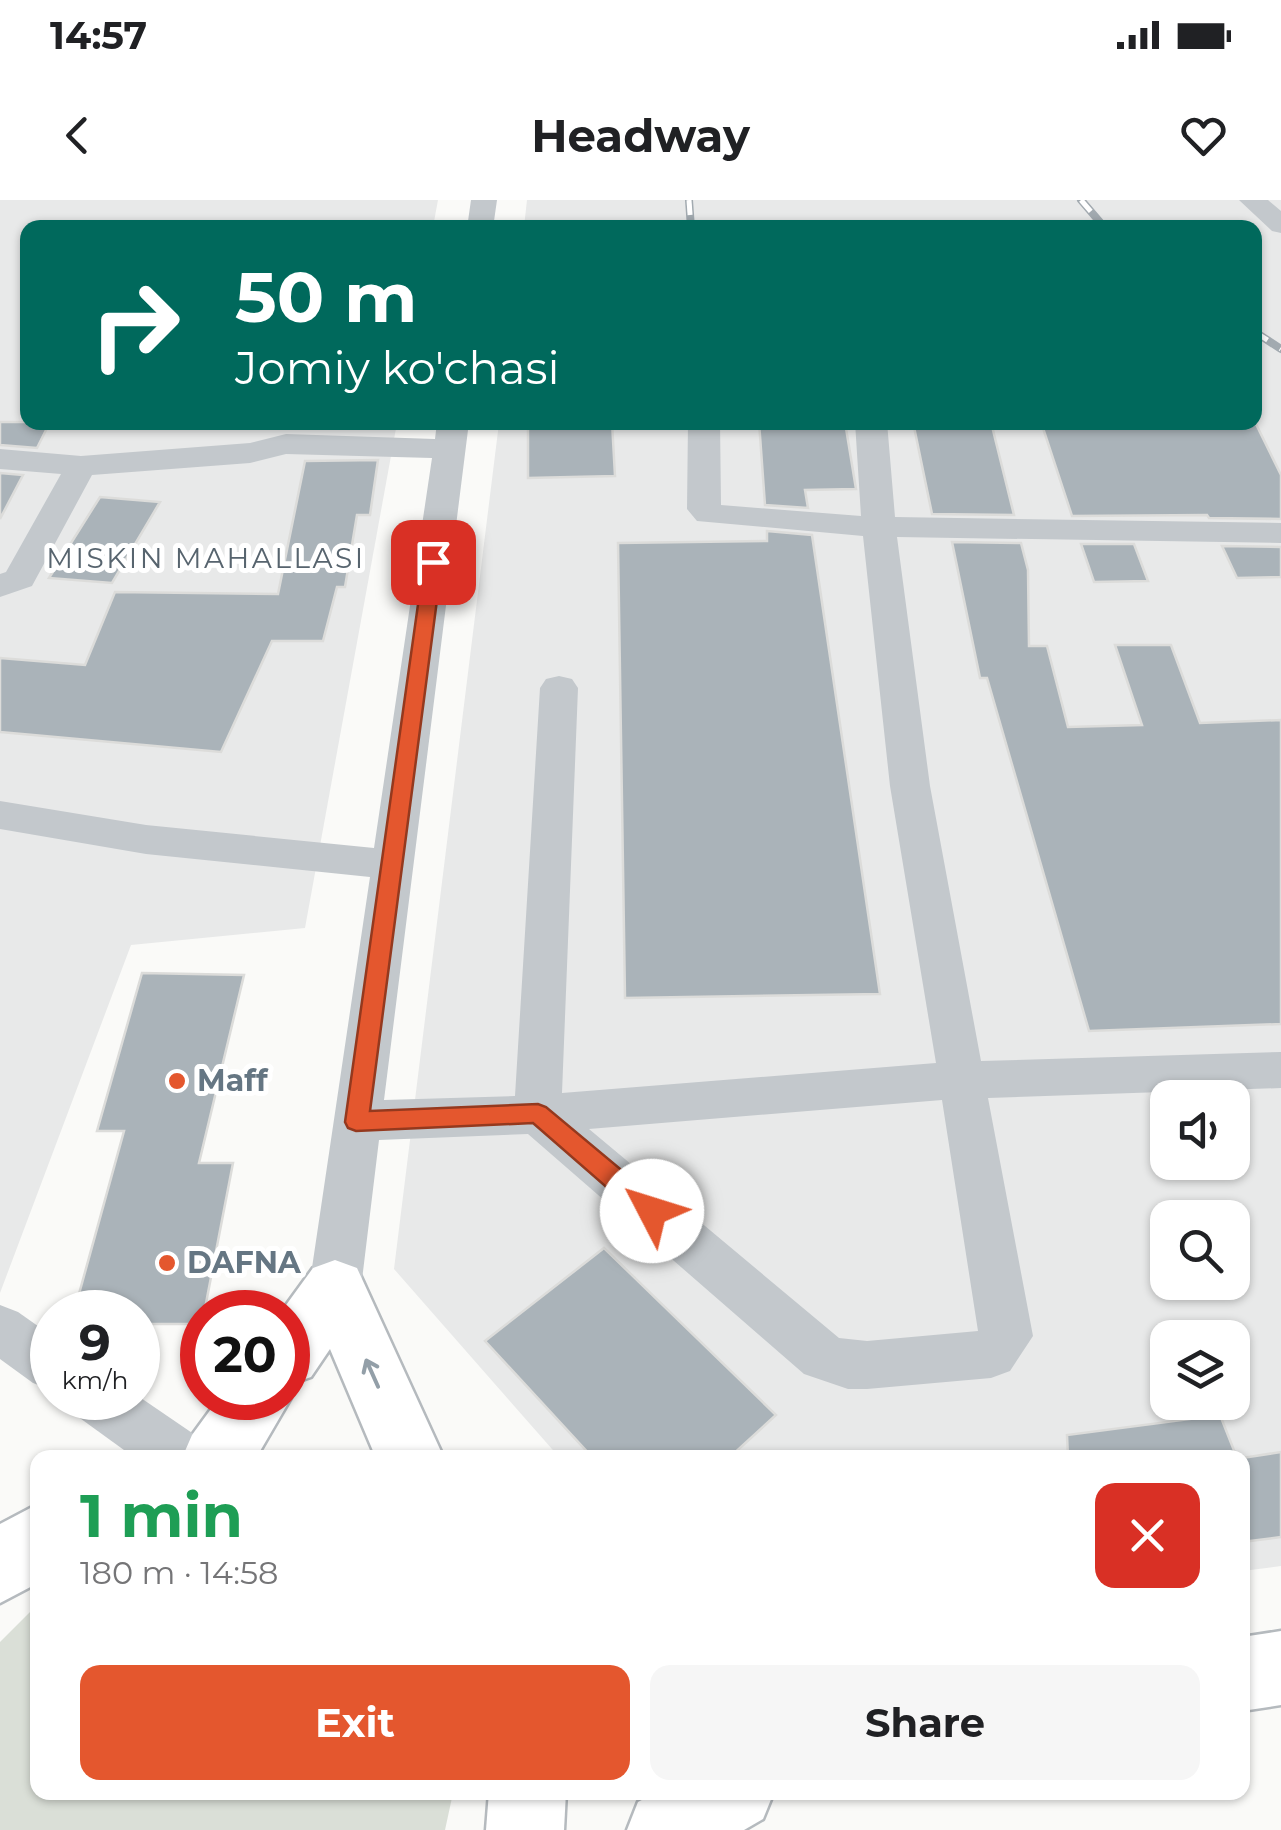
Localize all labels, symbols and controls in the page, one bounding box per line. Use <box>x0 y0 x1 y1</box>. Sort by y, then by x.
text: 14:57 <box>50 12 147 59</box>
icon: back <box>50 108 105 163</box>
text: Headway <box>531 108 750 163</box>
icon: heart <box>1176 108 1231 163</box>
text: 50 m <box>235 254 417 340</box>
icon: right <box>70 260 200 390</box>
text: Jomiy ko'chasi <box>235 340 560 395</box>
pin <box>391 520 476 605</box>
icon: arrive <box>406 535 461 590</box>
district label: MISKIN MAHALLASI <box>46 541 366 575</box>
place label: Maff <box>197 1062 269 1099</box>
marker: Maff <box>166 1070 188 1092</box>
map controls <box>1150 1080 1250 1420</box>
button: sound <box>1150 1080 1250 1180</box>
position arrow <box>600 1159 704 1263</box>
button: search <box>1150 1200 1250 1300</box>
place label: DAFNA <box>187 1244 302 1281</box>
marker: DAFNA <box>156 1252 178 1274</box>
speed limit sign: 20 <box>180 1290 310 1420</box>
text: 9 <box>79 1312 111 1373</box>
button: layers <box>1150 1320 1250 1420</box>
one-way arrow <box>362 1358 380 1389</box>
text: km/h <box>62 1365 128 1395</box>
text: 1 min <box>80 1479 243 1552</box>
button: close <box>1095 1483 1200 1588</box>
text: 180 m · 14:58 <box>80 1553 279 1592</box>
button: Exit <box>80 1665 630 1780</box>
button: Share <box>650 1665 1200 1780</box>

